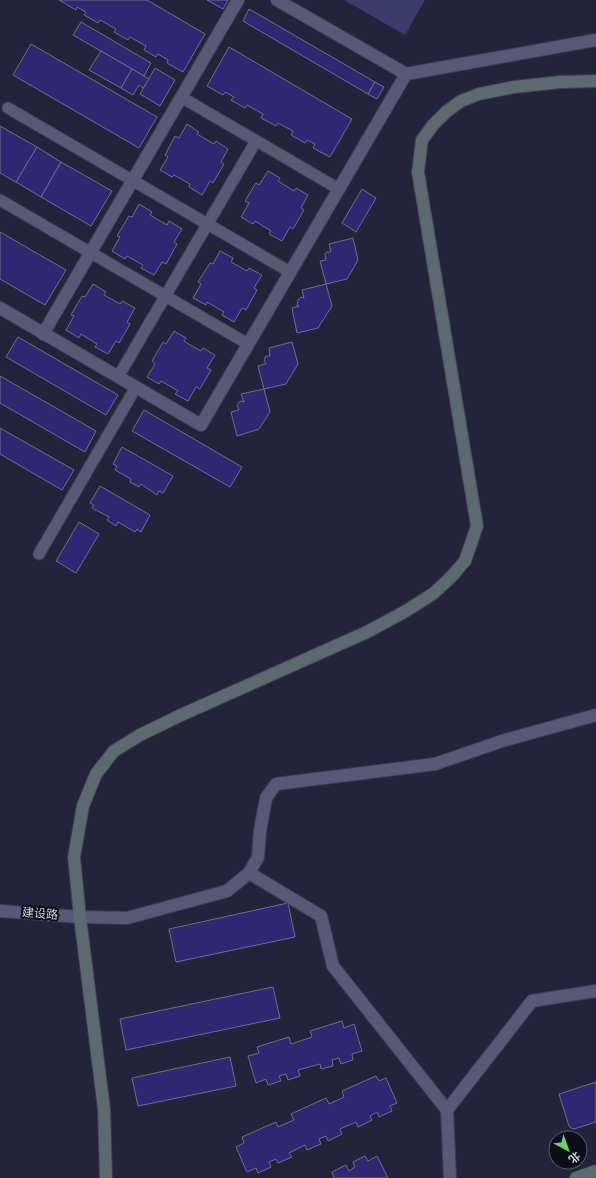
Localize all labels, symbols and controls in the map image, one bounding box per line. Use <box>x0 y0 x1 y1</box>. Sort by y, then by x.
street label: 建设路 <box>21 905 59 923</box>
north arrow <box>548 1130 588 1170</box>
text: 北 <box>566 1149 583 1166</box>

